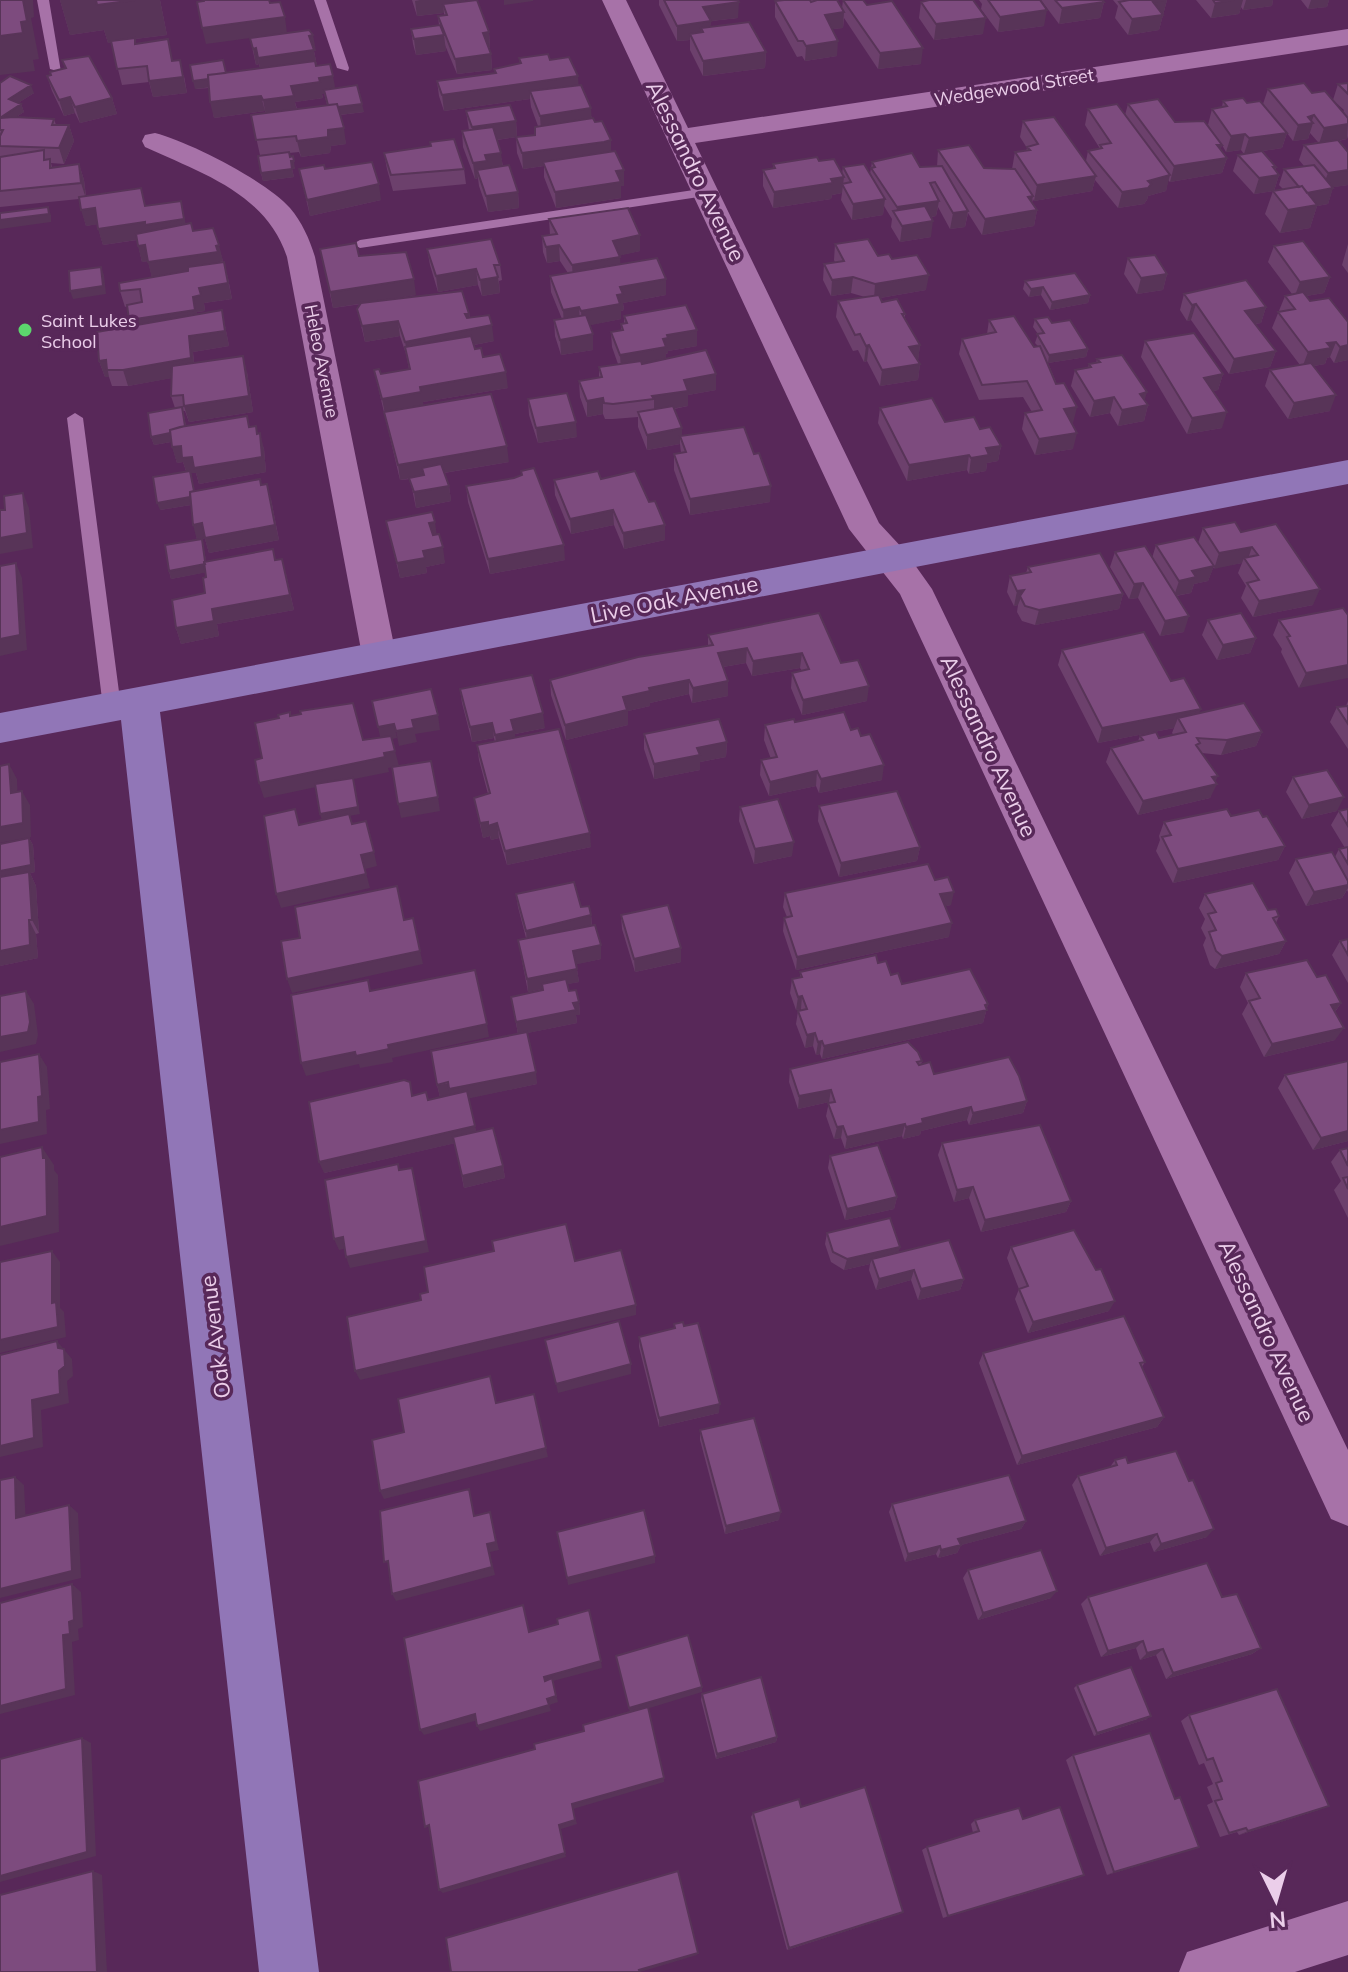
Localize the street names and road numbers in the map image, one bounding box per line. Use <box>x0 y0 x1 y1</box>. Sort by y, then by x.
street label: Wedgewood Street <box>932 63 1096 111</box>
street label: Alessandro Avenue <box>640 76 752 266</box>
street label: Heleo Avenue <box>300 302 344 420</box>
street label: Live Oak Avenue <box>588 569 760 629</box>
street label: Alessandro Avenue <box>935 651 1043 841</box>
street label: Alessandro Avenue <box>1213 1236 1321 1426</box>
street label: Oak Avenue <box>194 1274 236 1400</box>

